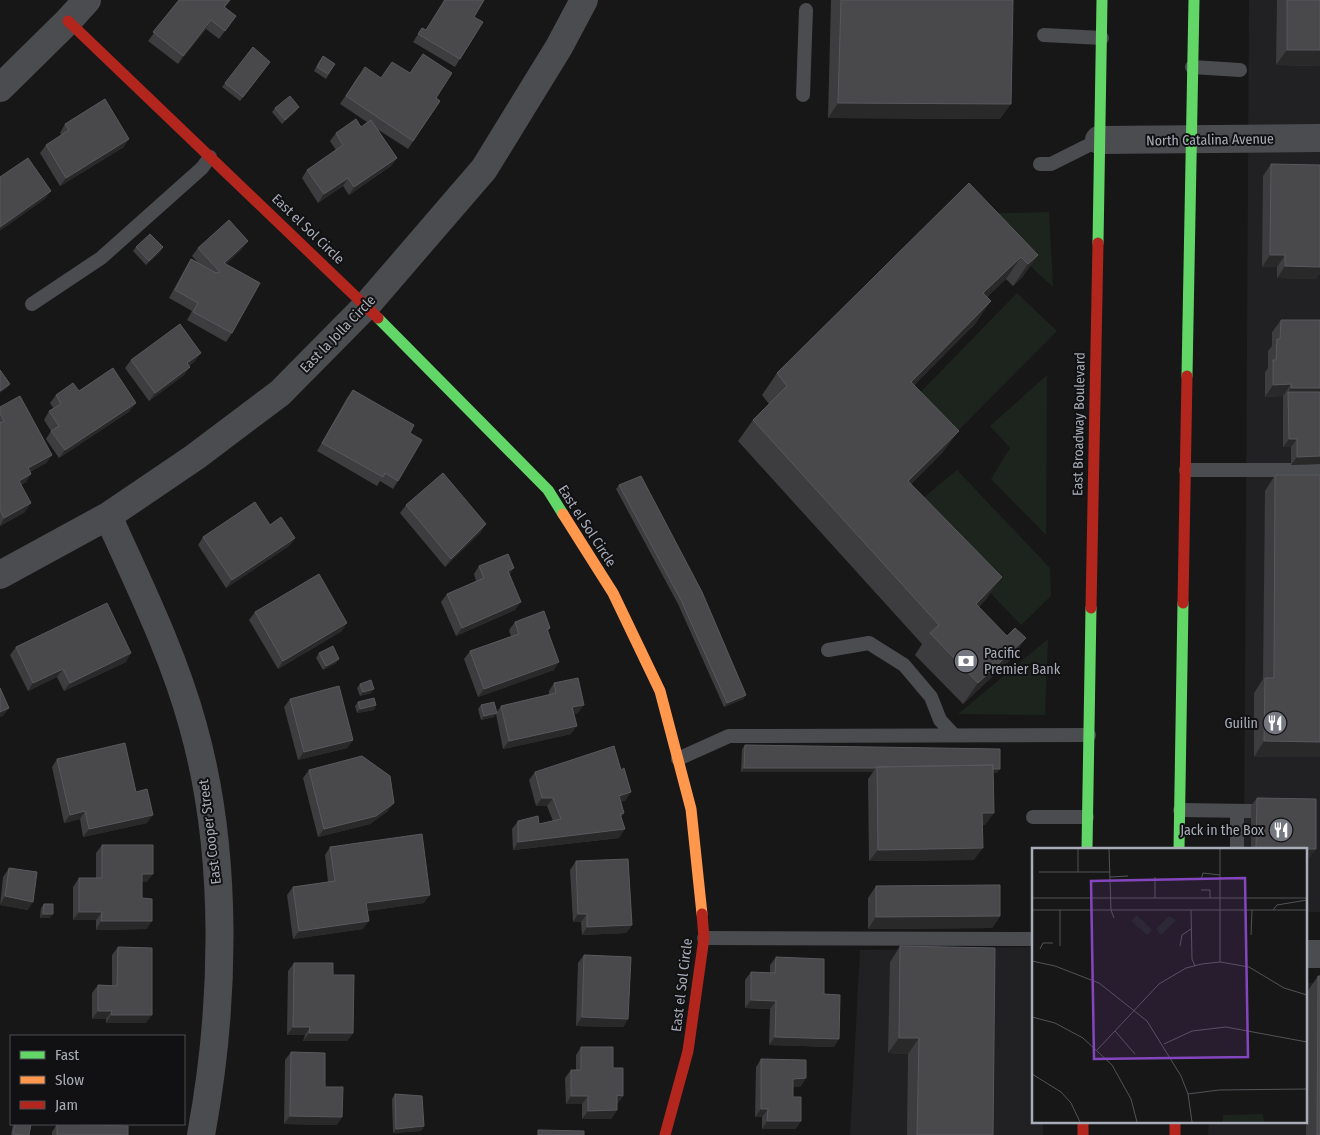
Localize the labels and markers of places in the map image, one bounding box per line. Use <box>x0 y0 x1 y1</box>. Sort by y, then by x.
place label: Pacific Premier Bank <box>984 645 1061 678</box>
bank icon: Pacific Premier Bank <box>953 648 979 674</box>
restaurant icon: Guilin <box>1262 710 1288 736</box>
place label: Guilin <box>1225 715 1258 732</box>
restaurant icon: Jack in the Box <box>1268 817 1294 843</box>
place label: Jack in the Box <box>1180 822 1265 839</box>

